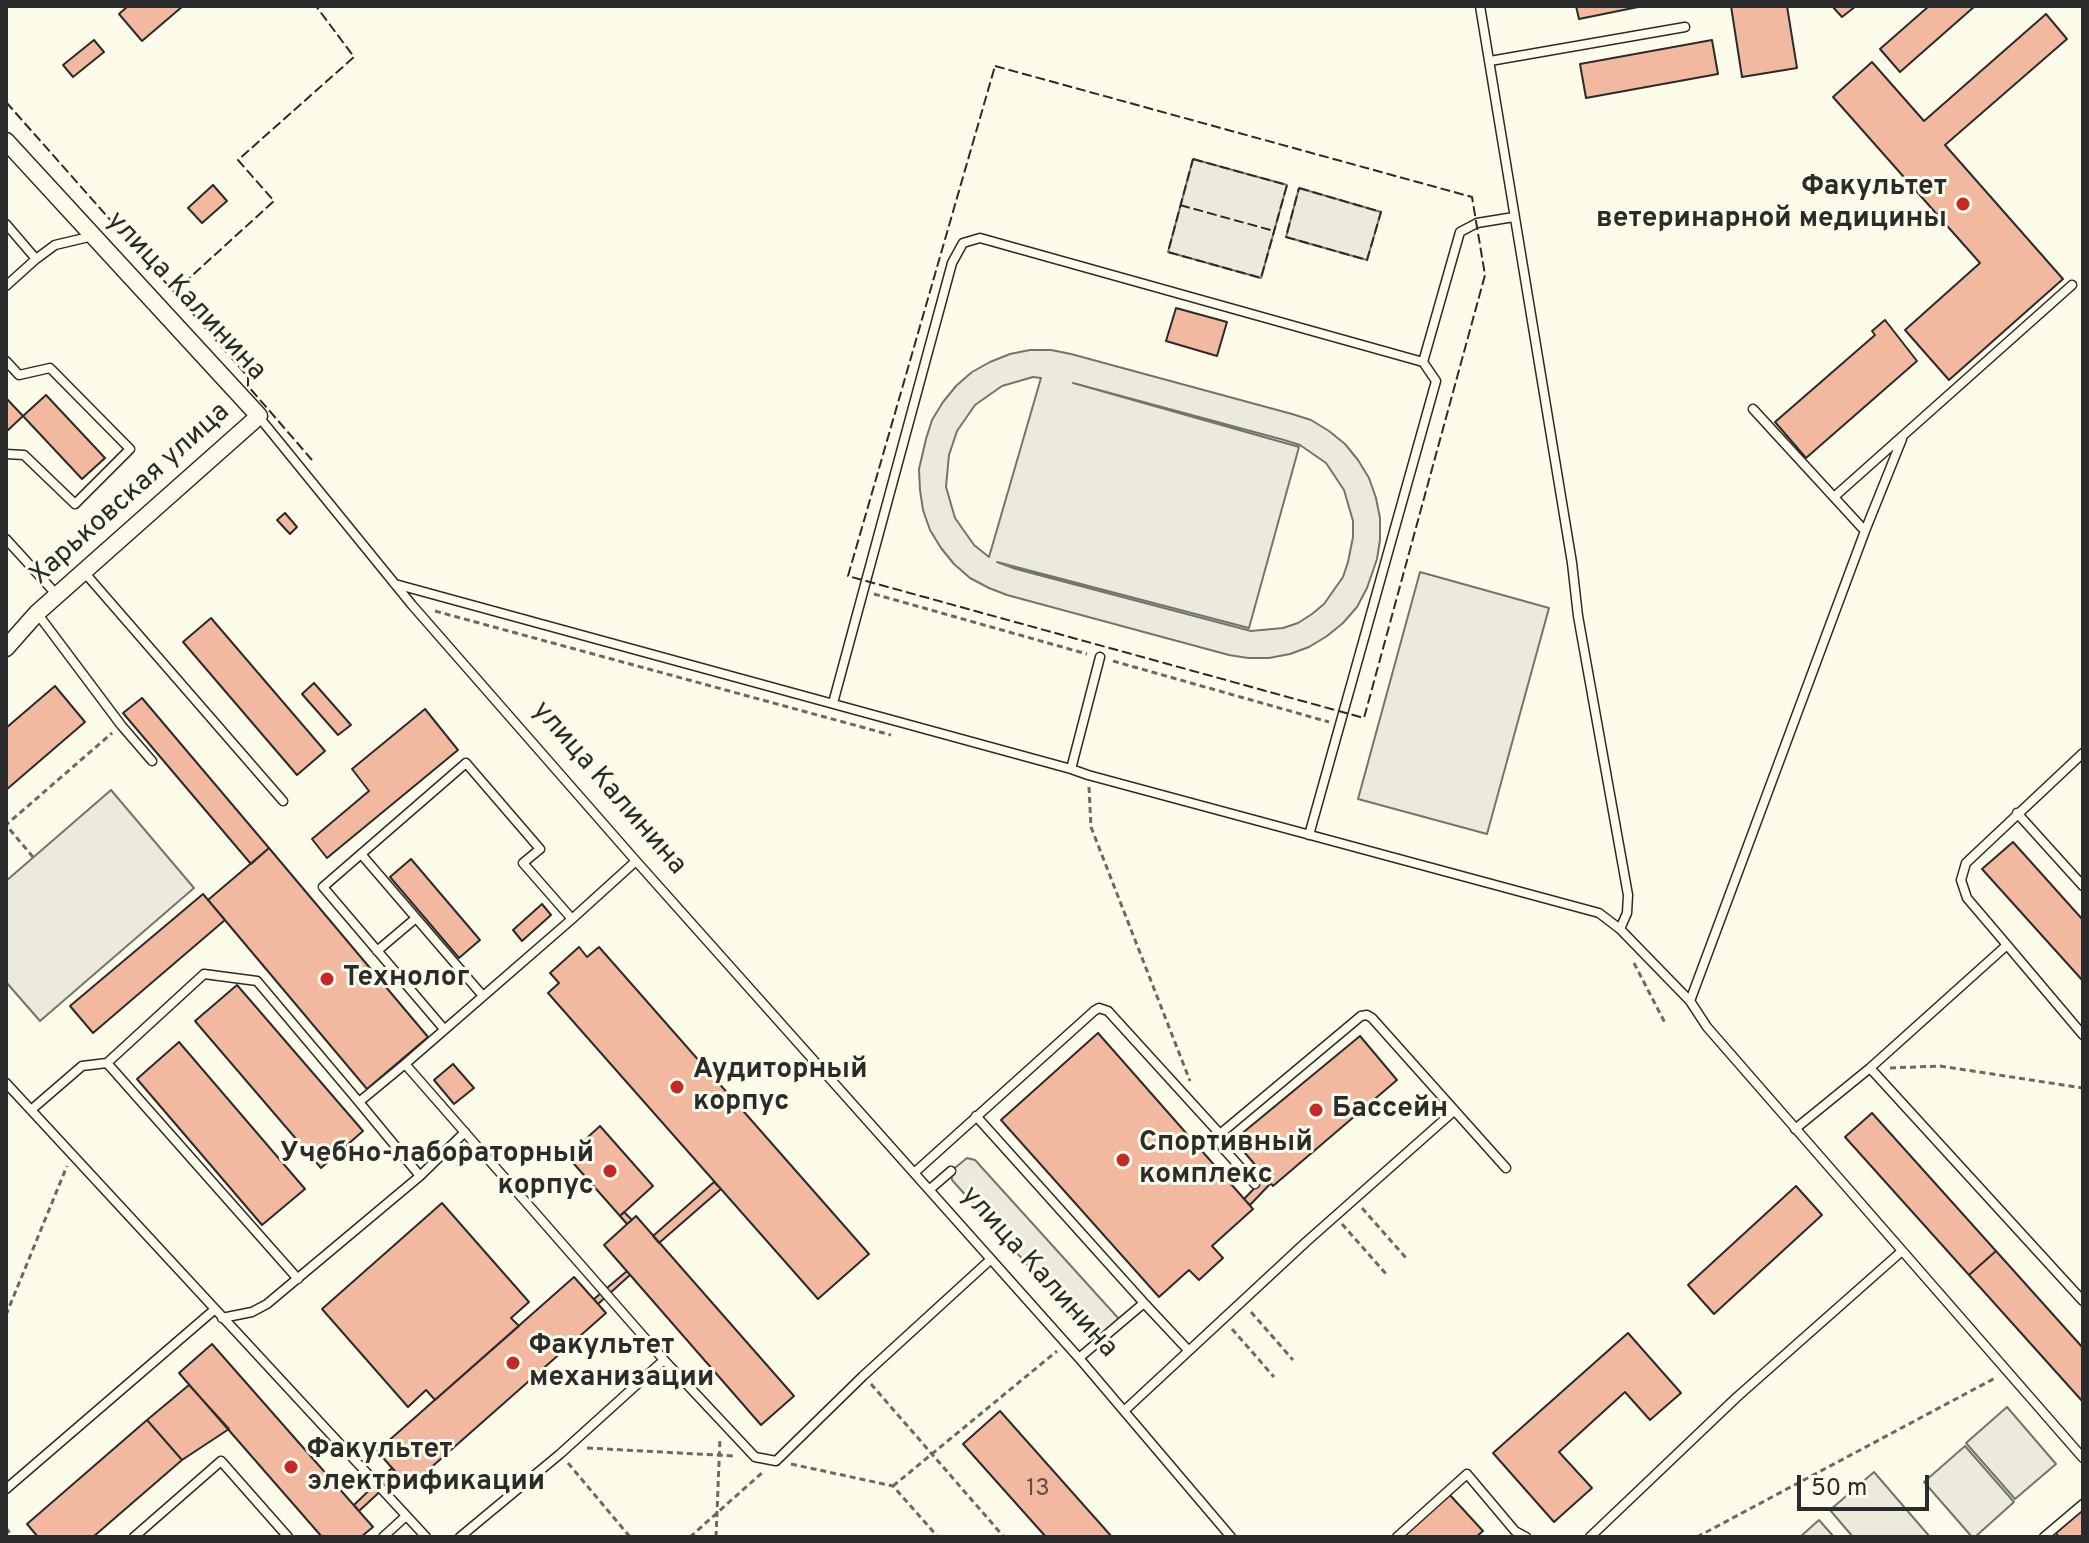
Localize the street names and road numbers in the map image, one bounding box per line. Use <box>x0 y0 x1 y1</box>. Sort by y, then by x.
street label: улица Калинина <box>98 205 272 389</box>
street label: Харьковская улица <box>24 397 238 593</box>
street label: улица Калинина <box>523 695 693 883</box>
street label: улица Калинина <box>952 1180 1124 1366</box>

